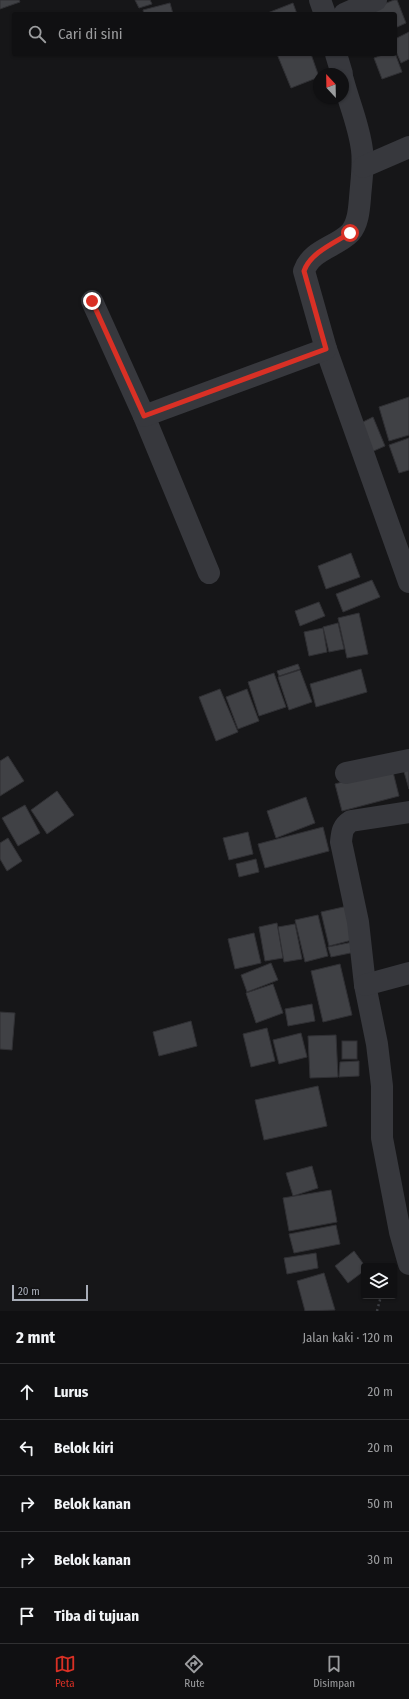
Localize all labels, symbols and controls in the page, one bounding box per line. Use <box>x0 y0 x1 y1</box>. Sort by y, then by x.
search box <box>12 12 397 56</box>
icon: search <box>26 23 48 45</box>
text: Cari di sini <box>58 25 123 43</box>
north arrow <box>313 68 349 104</box>
route start <box>341 224 359 242</box>
route end <box>83 292 101 310</box>
map controls <box>361 1263 397 1299</box>
button: layers <box>361 1263 397 1299</box>
scale bar <box>12 1283 88 1302</box>
text: 20 m <box>18 1285 40 1298</box>
text: 2 mnt <box>16 1327 55 1348</box>
text: Jalan kaki · 120 m <box>303 1330 393 1345</box>
icon: ahead <box>16 1381 38 1403</box>
text: Lurus <box>54 1383 88 1401</box>
text: 20 m <box>367 1384 393 1399</box>
icon: left <box>16 1437 38 1459</box>
text: Belok kiri <box>54 1439 114 1457</box>
text: 20 m <box>367 1440 393 1455</box>
icon: right <box>16 1493 38 1515</box>
text: Belok kanan <box>54 1495 131 1513</box>
text: 50 m <box>367 1496 393 1511</box>
icon: right <box>16 1549 38 1571</box>
text: Belok kanan <box>54 1551 131 1569</box>
text: 30 m <box>367 1552 393 1567</box>
icon: arrive <box>16 1605 38 1627</box>
text: Tiba di tujuan <box>54 1607 139 1625</box>
tab: Peta <box>54 1653 76 1690</box>
tab: Rute <box>183 1653 205 1690</box>
tab: Disimpan <box>313 1653 355 1690</box>

